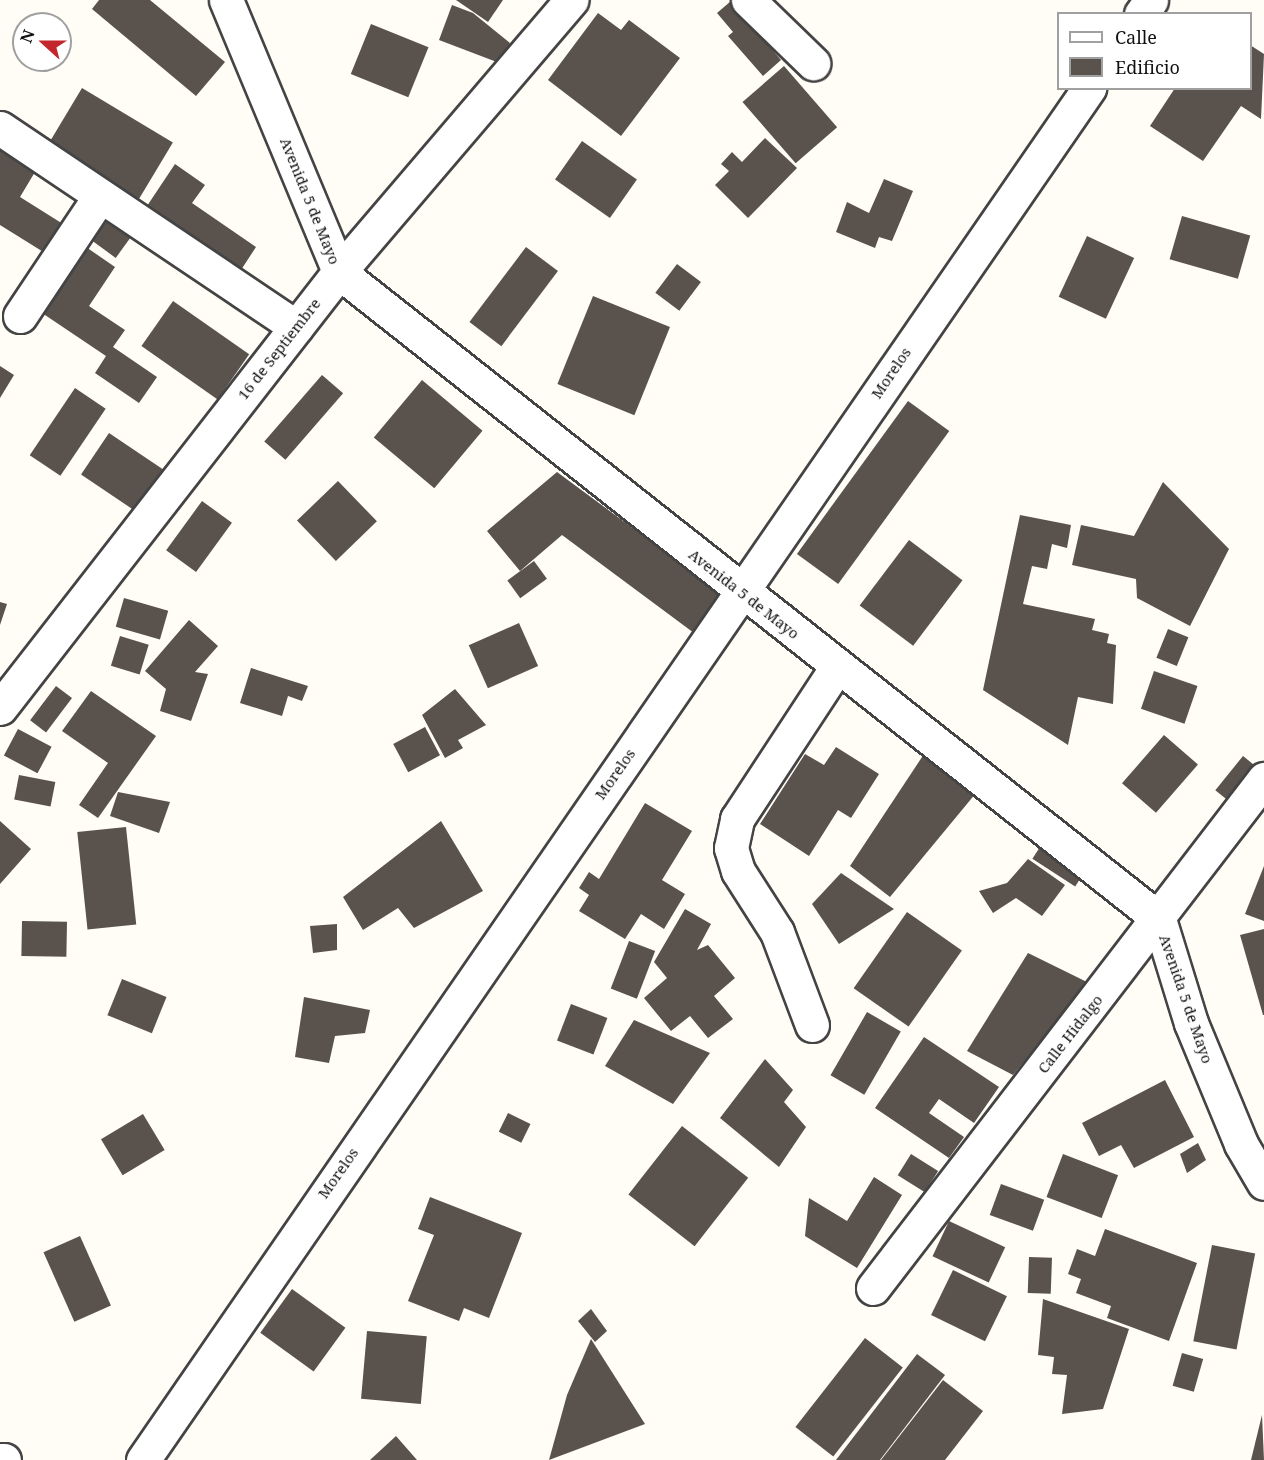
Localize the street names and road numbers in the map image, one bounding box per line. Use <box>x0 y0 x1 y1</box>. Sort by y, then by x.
street label: Avenida 5 de Mayo <box>276 135 344 267</box>
street label: 16 de Septiembre <box>234 295 324 403</box>
street label: Morelos <box>867 344 915 402</box>
street label: Avenida 5 de Mayo <box>685 545 803 643</box>
street label: Morelos <box>591 745 639 803</box>
street label: Avenida 5 de Mayo <box>1155 932 1217 1066</box>
street label: Calle Hidalgo <box>1034 991 1106 1077</box>
street label: Morelos <box>314 1144 362 1202</box>

